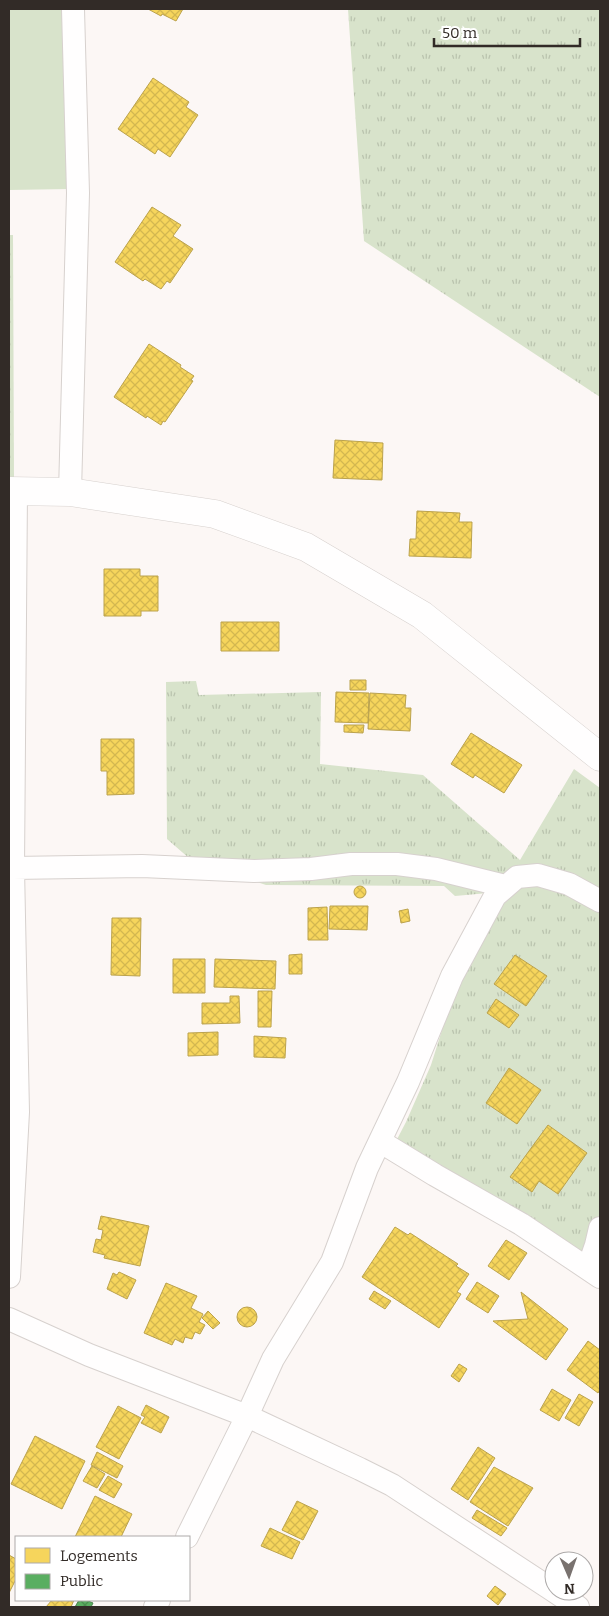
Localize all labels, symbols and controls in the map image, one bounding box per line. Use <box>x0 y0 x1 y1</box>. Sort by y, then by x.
scale bar <box>434 15 580 47</box>
text: 50 m <box>442 24 478 42</box>
legend <box>15 1536 190 1601</box>
text: Logements <box>60 1547 138 1565</box>
north arrow <box>544 1551 594 1601</box>
text: Public <box>60 1572 104 1590</box>
text: N <box>564 1580 575 1597</box>

